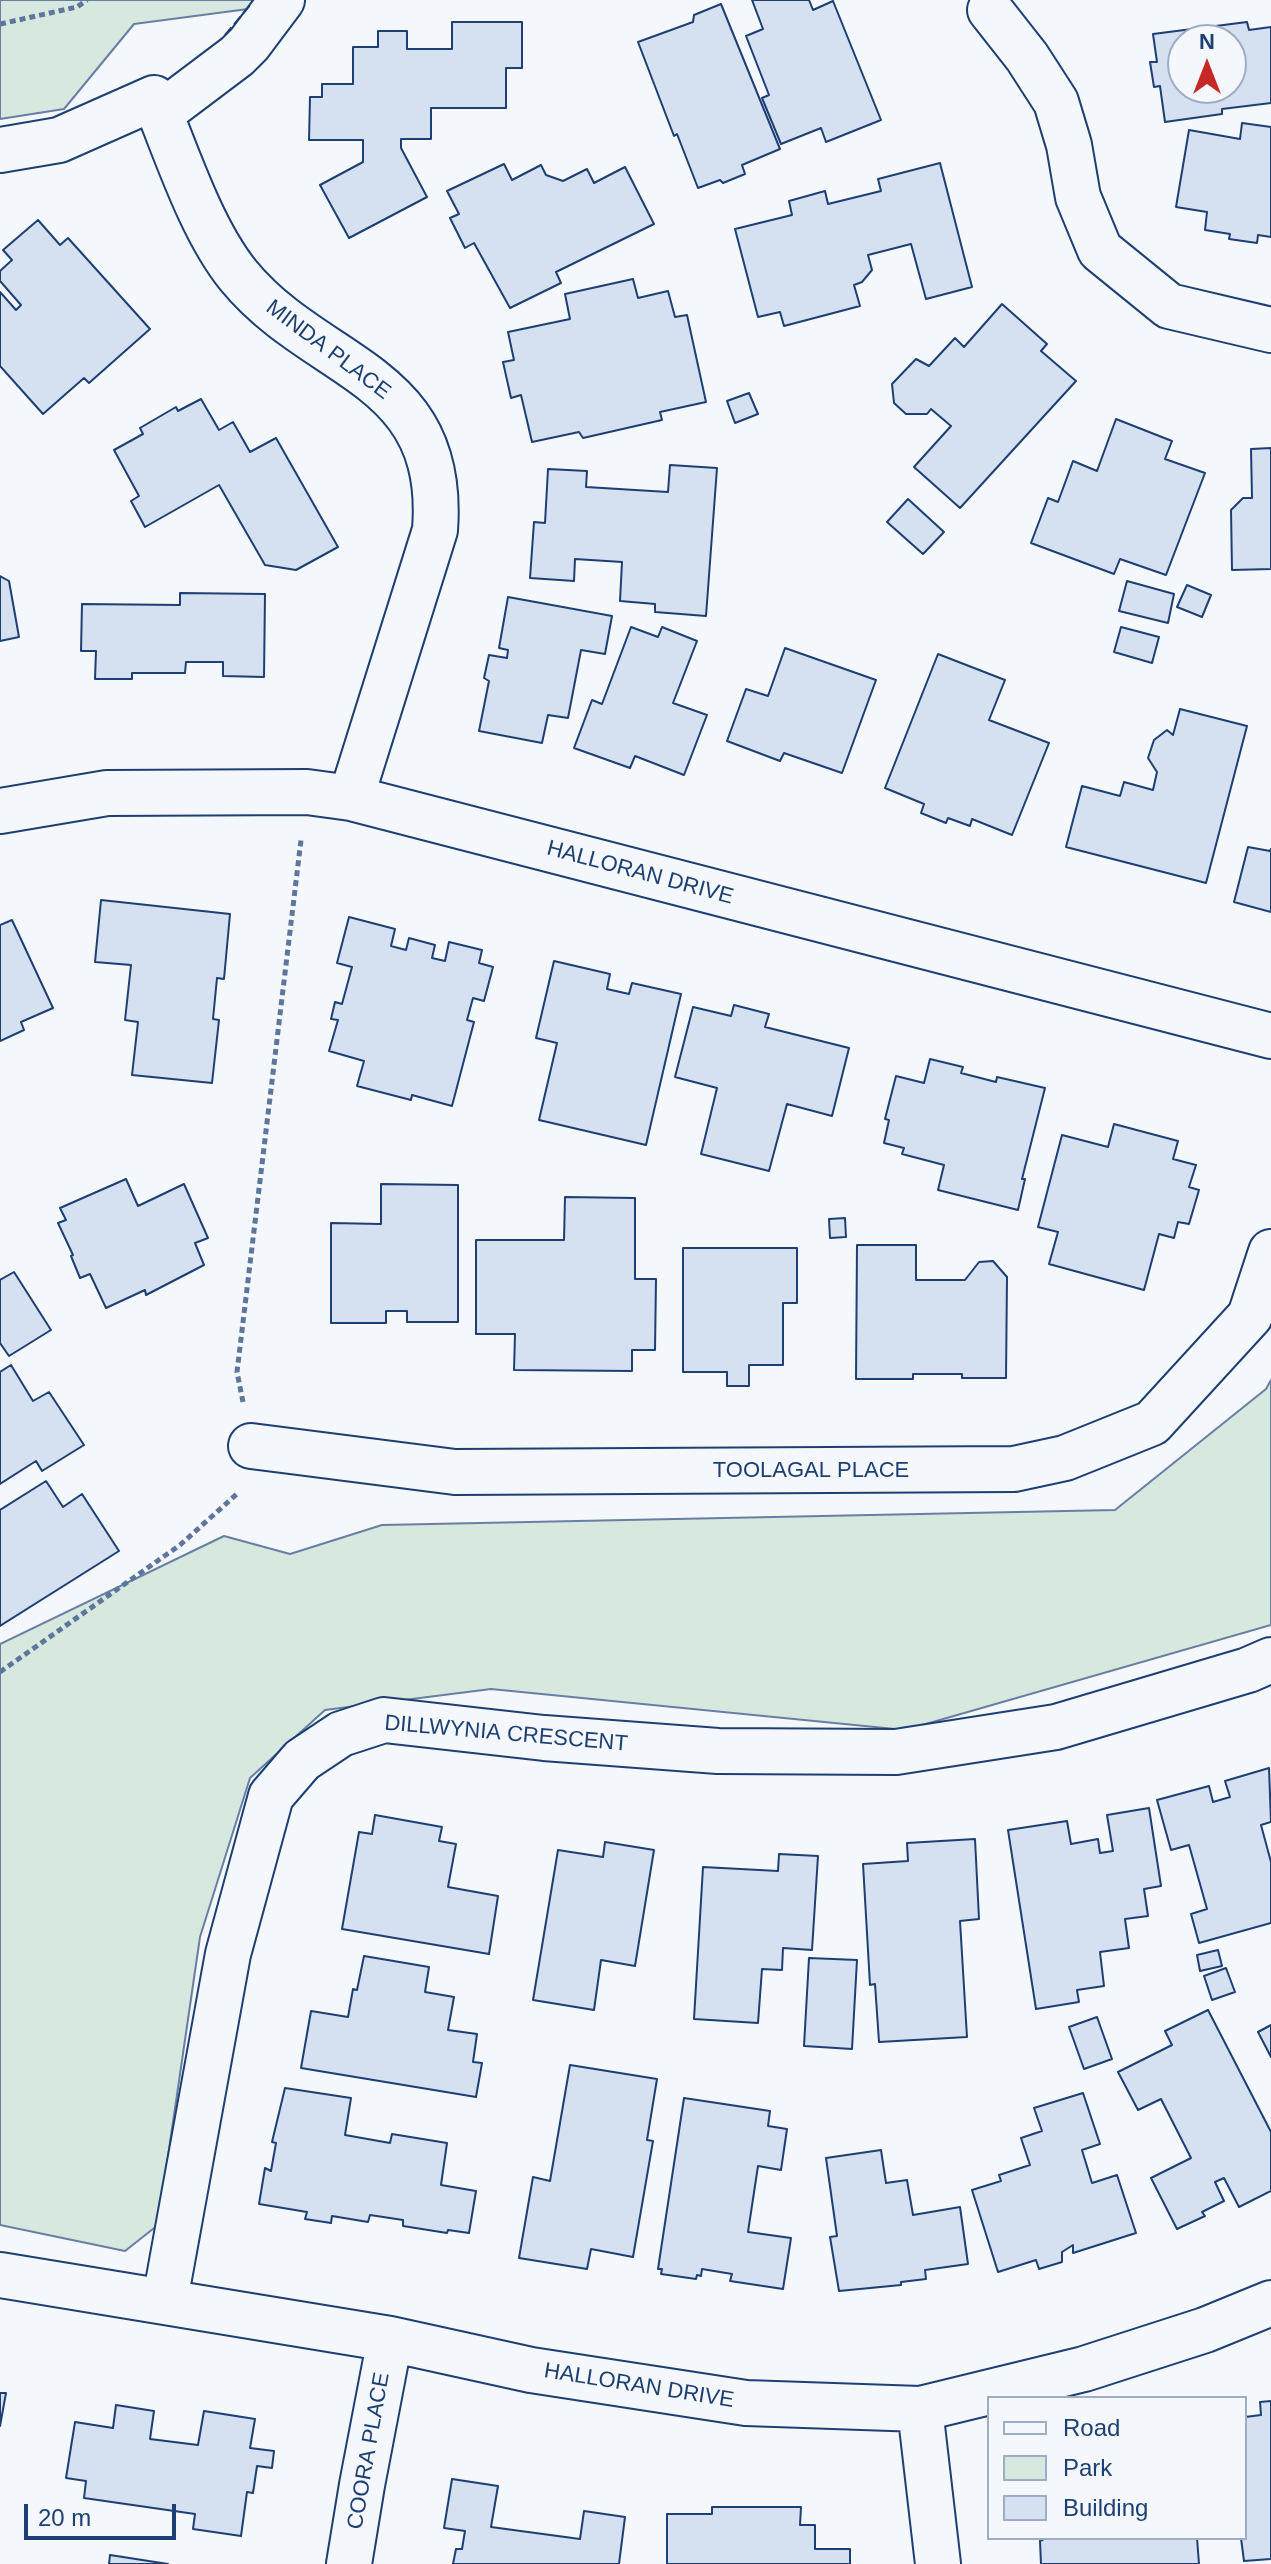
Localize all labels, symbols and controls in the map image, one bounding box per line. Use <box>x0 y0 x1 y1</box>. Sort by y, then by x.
north arrow <box>1167 24 1247 104</box>
text: N <box>1199 29 1215 54</box>
street label: MINDA PLACE <box>260 295 396 405</box>
street label: HALLORAN DRIVE <box>544 835 736 911</box>
street label: TOOLAGAL PLACE <box>713 1458 909 1484</box>
street label: DILLWYNIA CRESCENT <box>383 1710 629 1758</box>
street label: HALLORAN DRIVE <box>542 2358 736 2414</box>
street label: COORA PLACE <box>342 2370 396 2532</box>
legend <box>987 2396 1247 2540</box>
text: Road <box>1063 2414 1120 2441</box>
text: Park <box>1063 2454 1112 2481</box>
scale bar <box>28 2488 180 2538</box>
text: Building <box>1063 2494 1148 2521</box>
text: 20 m <box>38 2504 91 2531</box>

